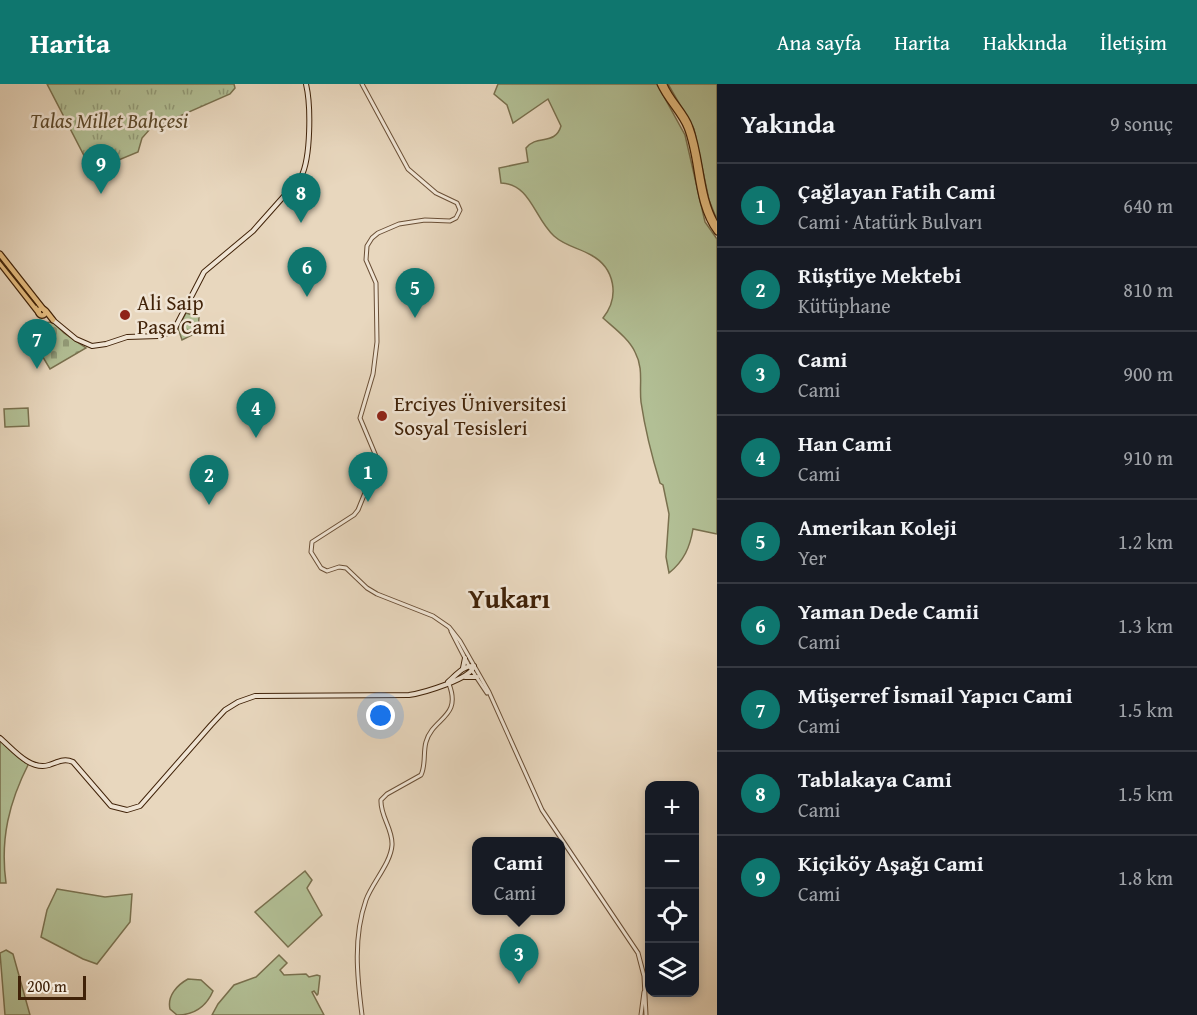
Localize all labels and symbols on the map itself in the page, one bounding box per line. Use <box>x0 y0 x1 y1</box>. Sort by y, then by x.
park label: Talas Millet Bahçesi <box>30 105 189 136</box>
pin: 9 <box>82 144 120 194</box>
pin: 8 <box>282 174 320 223</box>
pin: 6 <box>288 248 326 297</box>
pin: 5 <box>396 268 434 318</box>
place label: Ali Saip Paşa Cami <box>137 287 226 342</box>
marker: Ali Saip Paşa Cami <box>118 308 132 322</box>
pin: 7 <box>18 320 57 369</box>
pin: 4 <box>236 388 276 438</box>
place label: Erciyes Üniversitesi Sosyal Tesisleri <box>394 388 567 443</box>
marker: Erciyes Üniversitesi Sosyal Tesisleri <box>375 409 389 423</box>
pin: 1 <box>348 452 388 502</box>
pin: 2 <box>190 456 228 505</box>
district label: Yukarı <box>468 578 550 618</box>
your location <box>366 701 395 730</box>
pin: 3 <box>500 934 538 984</box>
scale bar <box>18 973 86 1000</box>

